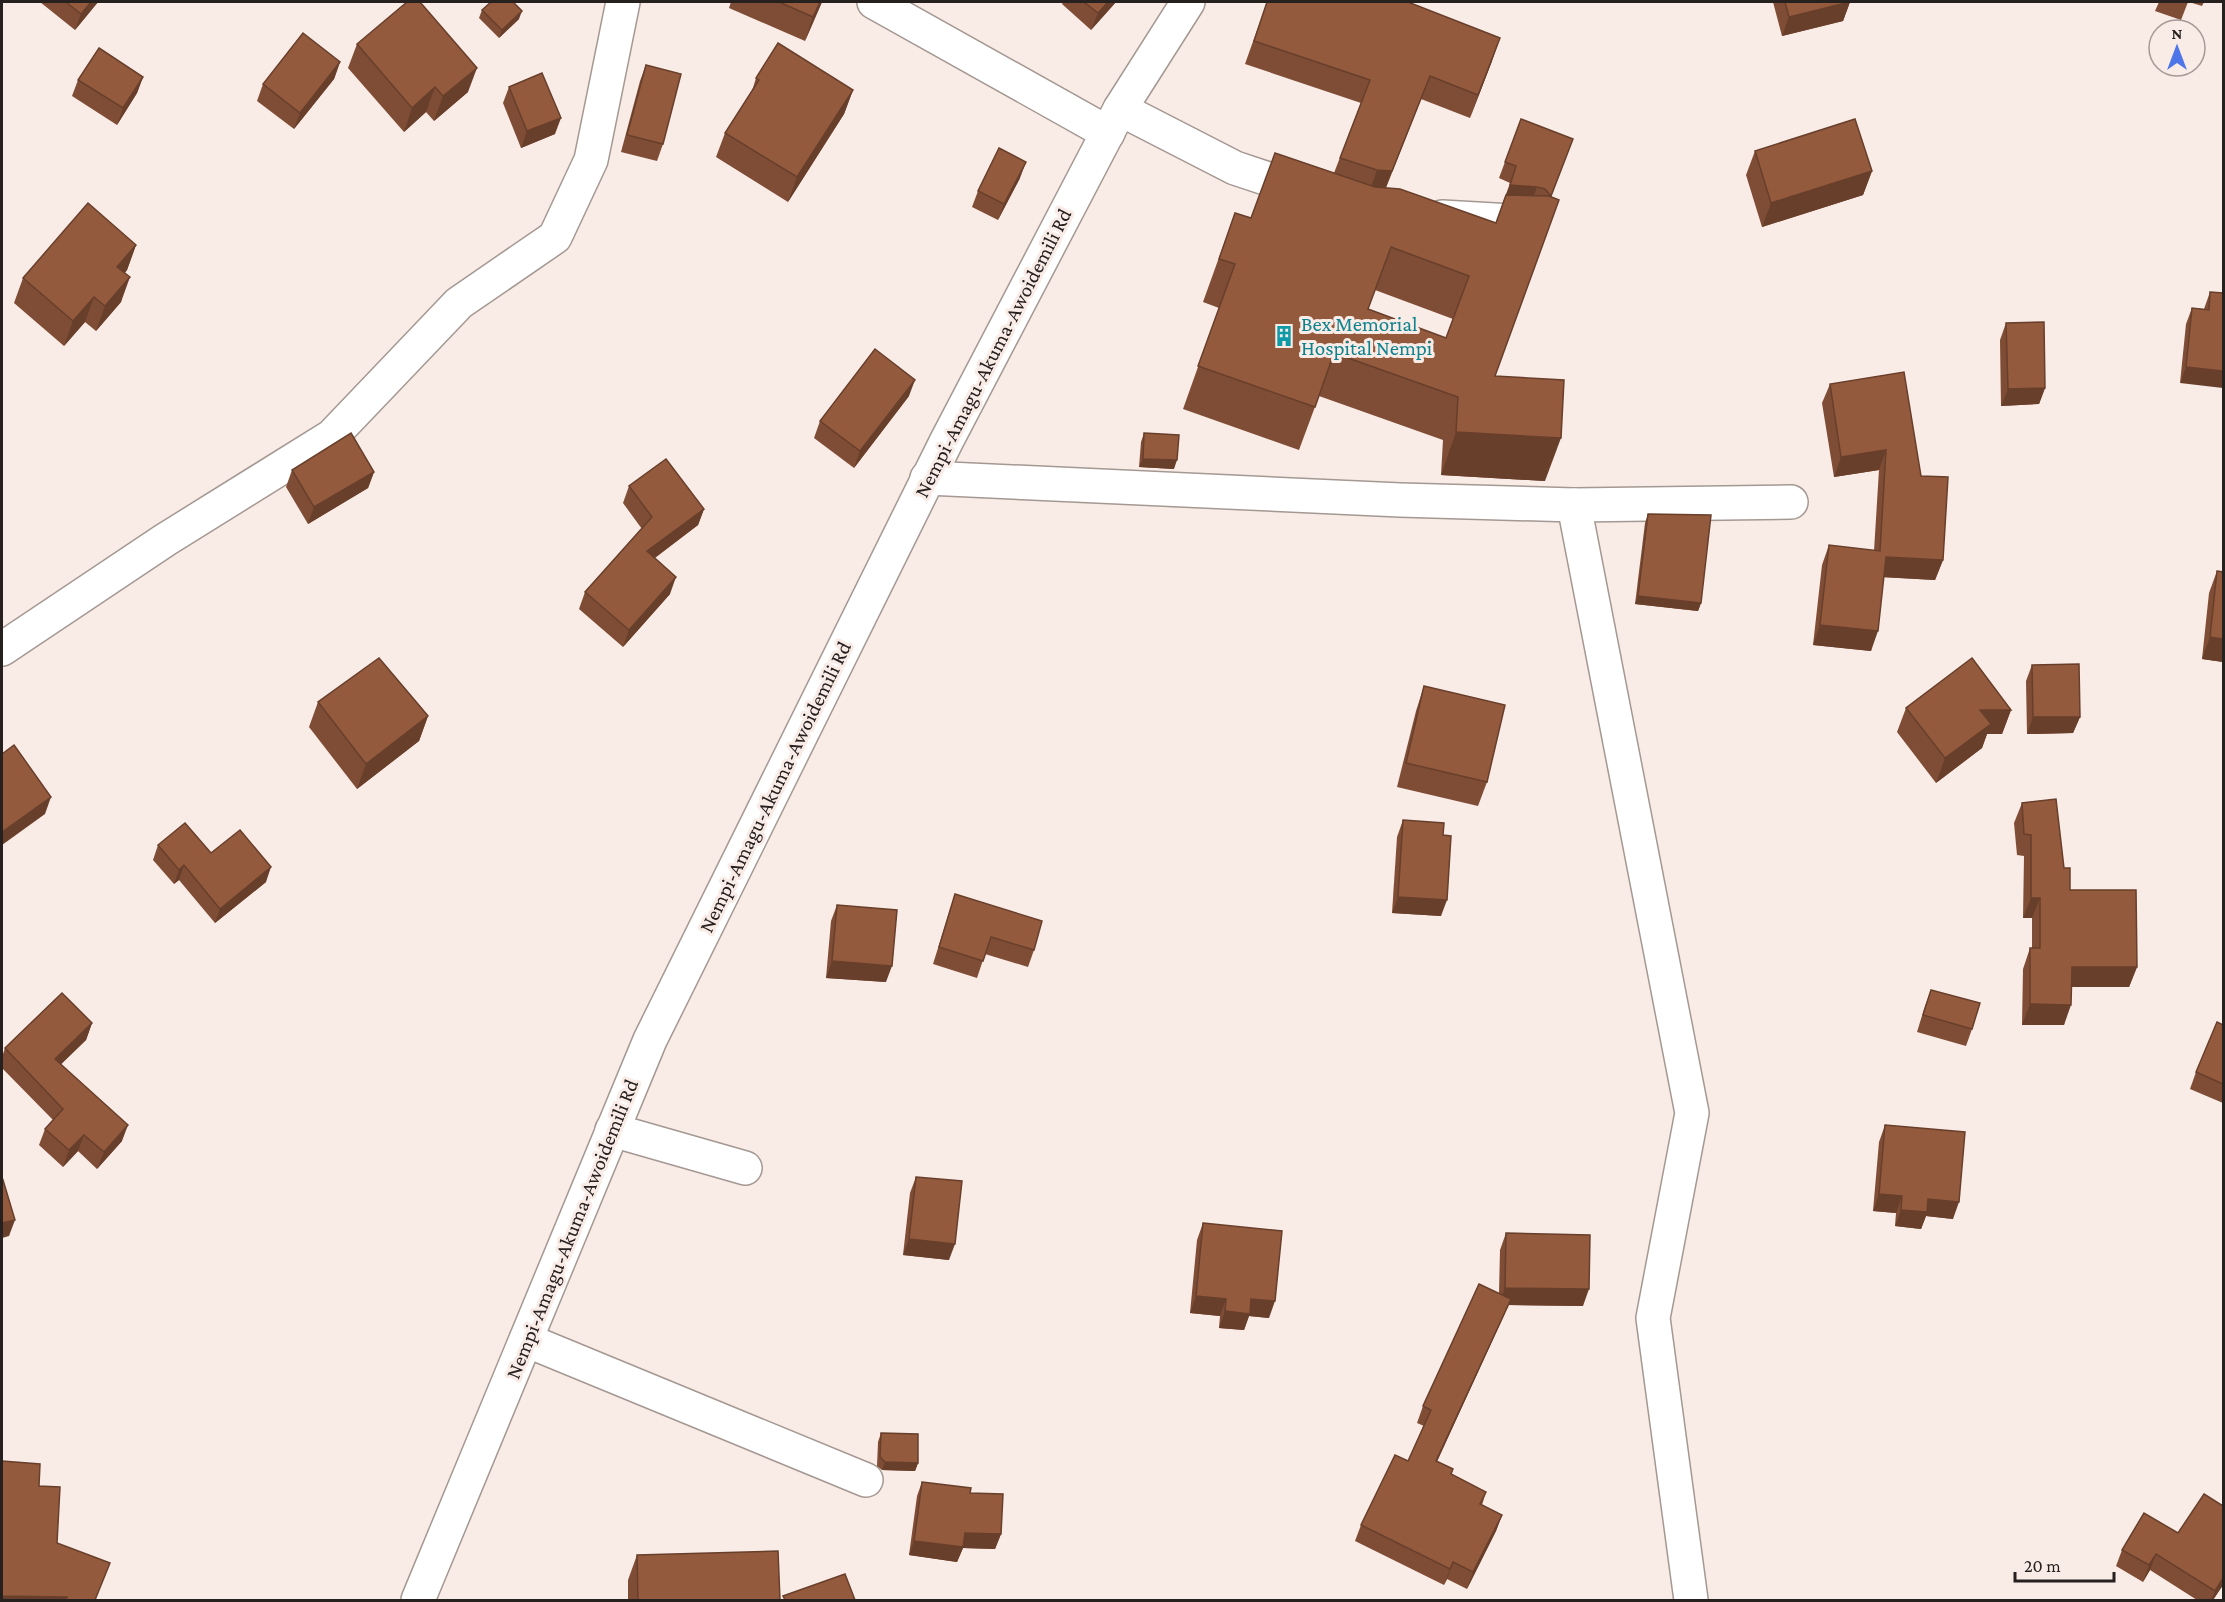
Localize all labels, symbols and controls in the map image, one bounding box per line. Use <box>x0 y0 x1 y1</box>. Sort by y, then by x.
north arrow <box>2147 18 2207 78</box>
text: N <box>2172 25 2183 42</box>
street label: Nempi-Amagu-Akuma-Awoidemili Rd <box>909 205 1077 501</box>
place label: Bex Memorial Hospital Nempi <box>1301 312 1433 360</box>
building icon: Bex Memorial Hospital Nempi <box>1272 324 1296 348</box>
street label: Nempi-Amagu-Akuma-Awoidemili Rd <box>694 637 856 937</box>
street label: Nempi-Amagu-Akuma-Awoidemili Rd <box>501 1076 643 1382</box>
scale bar <box>2015 1545 2114 1583</box>
text: 20 m <box>2024 1556 2061 1576</box>

